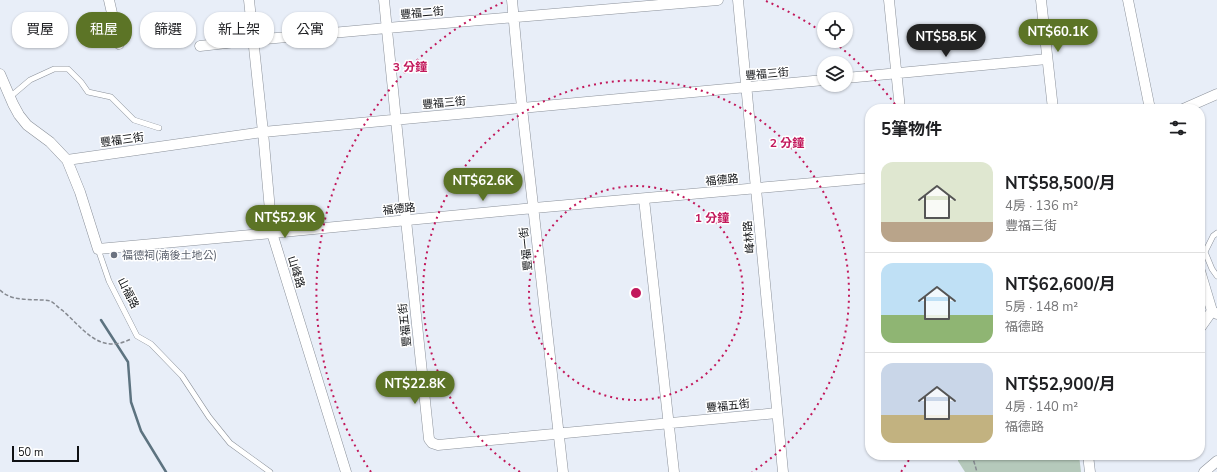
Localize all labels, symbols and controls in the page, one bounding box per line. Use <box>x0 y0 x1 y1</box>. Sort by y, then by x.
street label: 豐福二街 <box>399 4 445 22</box>
chip: 買屋 <box>12 12 68 48</box>
chip: 租屋 <box>76 12 132 48</box>
chip: 篩選 <box>140 12 196 48</box>
chip: 新上架 <box>204 12 274 48</box>
chip: 公寓 <box>282 12 338 48</box>
map controls <box>817 12 853 92</box>
button: locate <box>817 12 853 48</box>
pin: NT$60.1K <box>1017 19 1099 53</box>
text: NT$60.1K <box>1028 23 1088 41</box>
pin: NT$58.5K <box>905 24 987 58</box>
text: NT$58.5K <box>916 28 976 46</box>
button: layers <box>817 56 853 92</box>
text: 3 分鐘 <box>393 59 427 75</box>
street label: 豐福三街 <box>744 65 790 83</box>
street label: 豐福三街 <box>421 94 467 112</box>
icon: filters <box>1167 117 1189 139</box>
text: 5筆物件 <box>881 118 942 141</box>
street label: 豐福三街 <box>99 130 145 150</box>
text: 2 分鐘 <box>770 135 804 151</box>
pin: NT$62.6K <box>442 168 524 202</box>
street label: 福德路 <box>705 171 739 189</box>
text: NT$62.6K <box>453 172 513 190</box>
text: NT$58,500/月 <box>1005 172 1116 195</box>
icon: home <box>913 178 961 226</box>
text: 4房 · 136 m² <box>1005 197 1078 215</box>
street label: 福德路 <box>382 200 416 218</box>
pin: NT$52.9K <box>244 205 326 239</box>
text: NT$52.9K <box>255 209 315 227</box>
text: 1 分鐘 <box>695 210 729 226</box>
text: 豐福三街 <box>1005 217 1057 235</box>
street label: 峰林路 <box>740 220 758 254</box>
street label: 豐福一街 <box>516 226 536 272</box>
place label: 福德祠(湳後土地公) <box>122 248 217 263</box>
marker: 福德祠(湳後土地公) <box>109 250 119 260</box>
street label: 山峰路 <box>284 254 308 290</box>
text: NT$62,600/月 <box>1005 273 1116 296</box>
street label: 山福路 <box>114 275 142 311</box>
icon: home <box>913 279 961 327</box>
centre of rings <box>629 286 643 300</box>
text: 5房 · 148 m² <box>1005 298 1078 316</box>
street label: 豐福五街 <box>395 302 415 348</box>
text: 福德路 <box>1005 318 1044 336</box>
pin: NT$22.8K <box>374 371 456 405</box>
text: NT$52,900/月 <box>1005 373 1116 396</box>
text: NT$22.8K <box>385 375 445 393</box>
icon: home <box>913 379 961 427</box>
street label: 豐福五街 <box>705 396 751 416</box>
text: 4房 · 140 m² <box>1005 398 1078 416</box>
text: 福德路 <box>1005 418 1044 436</box>
scale bar <box>12 444 79 463</box>
text: 50 m <box>18 445 43 460</box>

